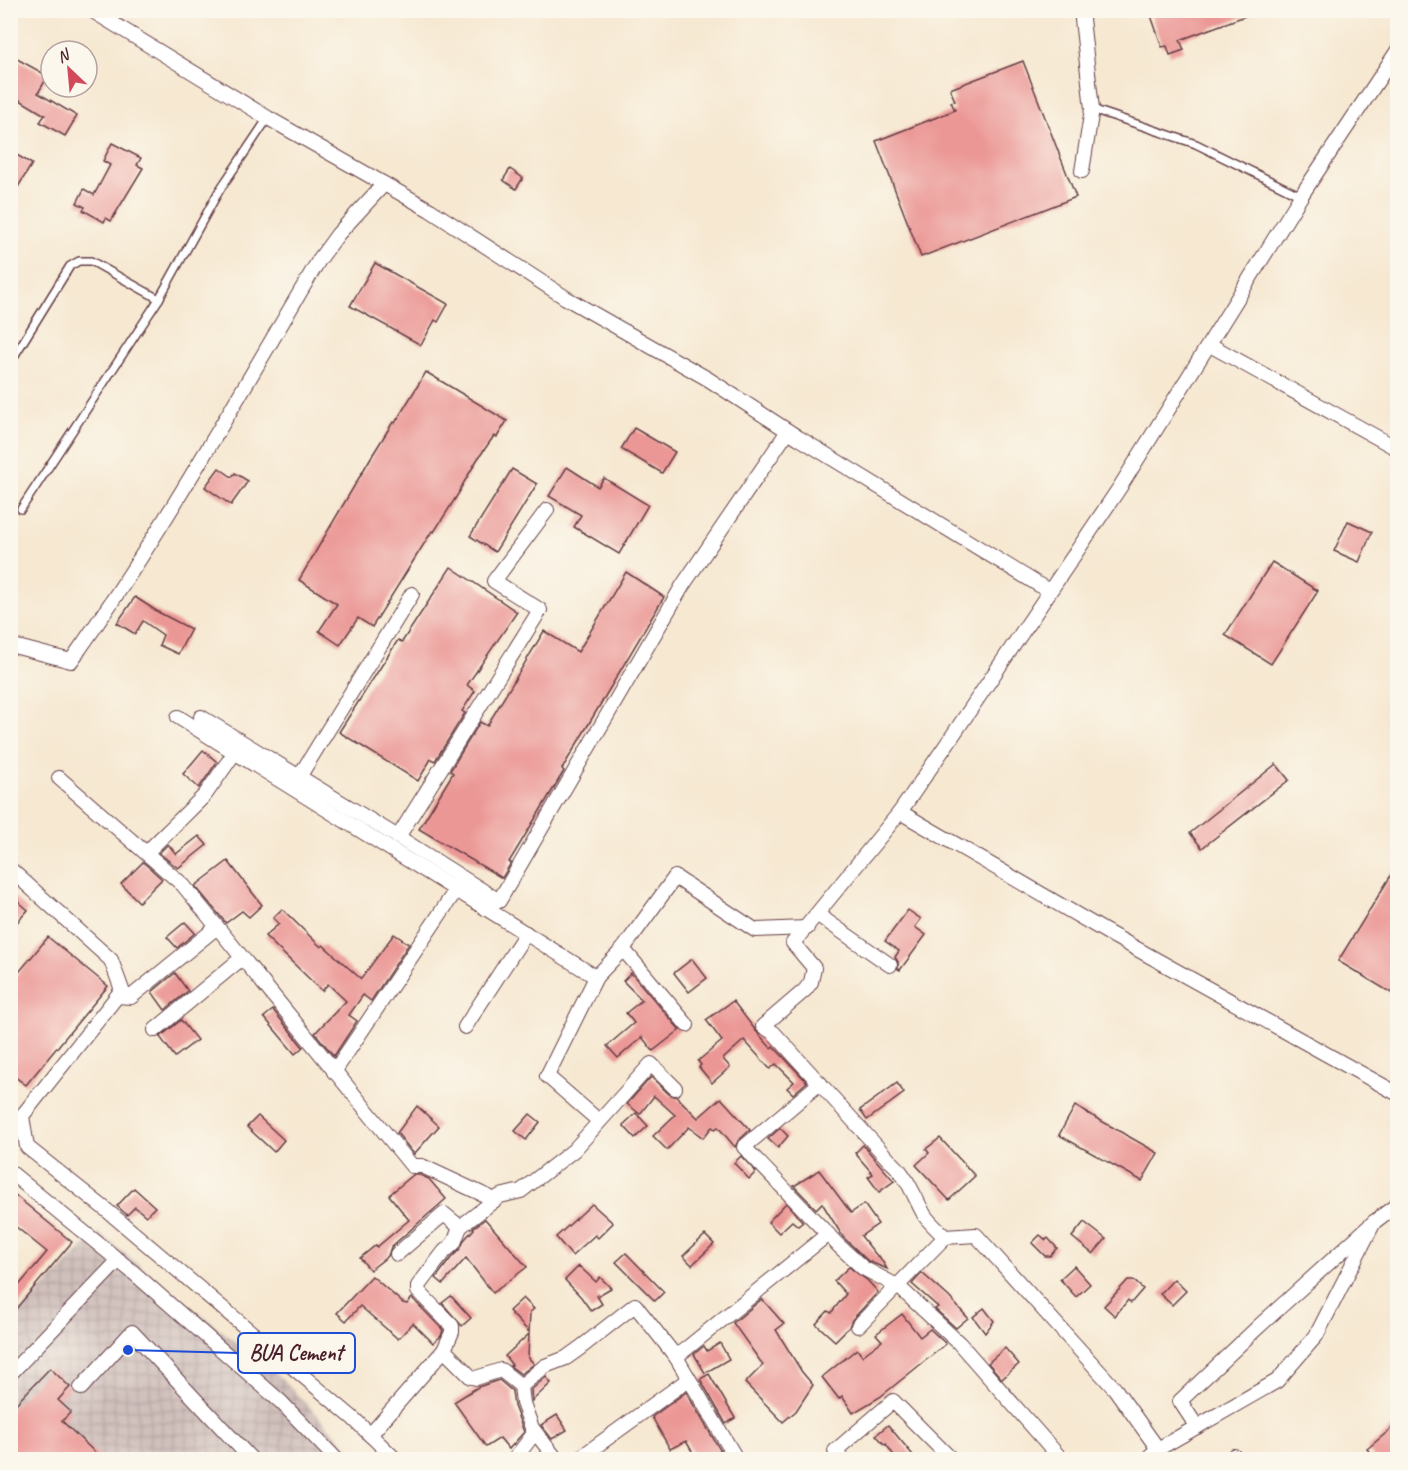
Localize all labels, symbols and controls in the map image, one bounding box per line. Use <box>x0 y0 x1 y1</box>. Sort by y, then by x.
north arrow <box>39 39 99 99</box>
text: N <box>54 44 74 68</box>
callout: BUA Cement <box>238 1333 355 1373</box>
text: BUA Cement <box>249 1339 347 1367</box>

